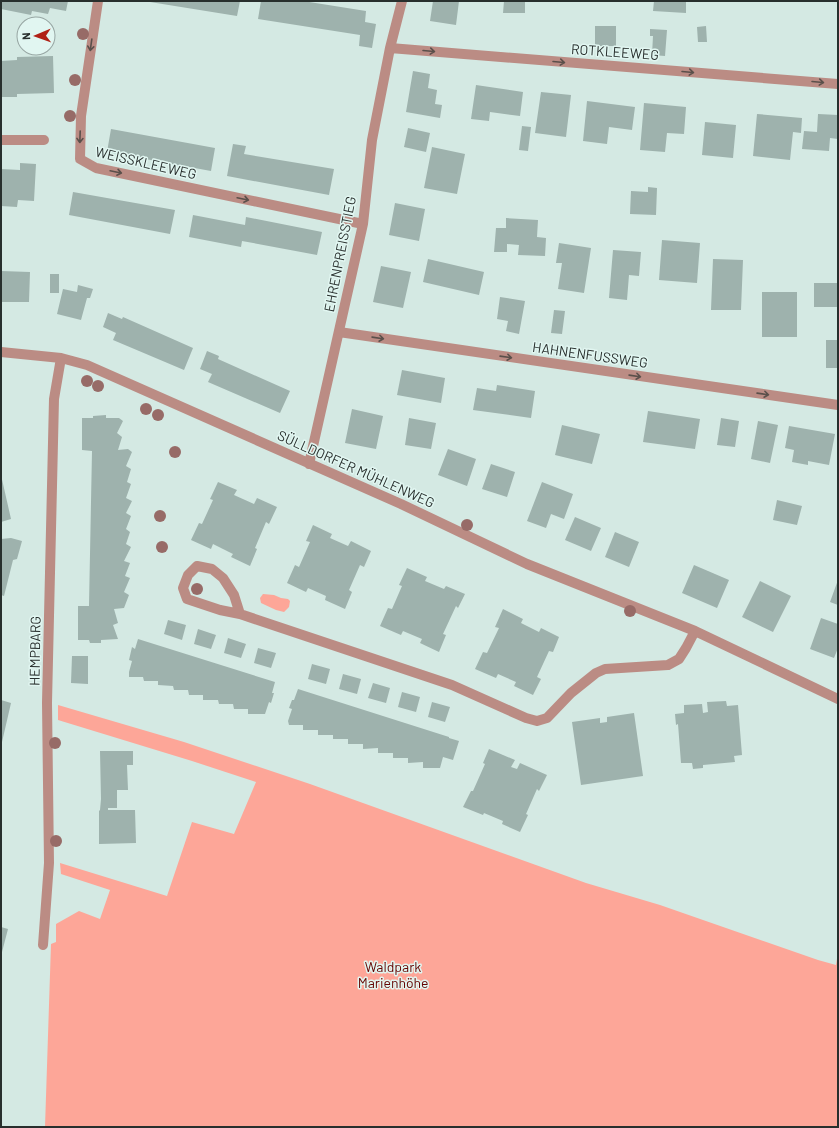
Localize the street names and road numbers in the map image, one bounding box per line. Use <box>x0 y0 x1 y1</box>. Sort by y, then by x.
street label: ROTKLEEWEG <box>571 40 659 63</box>
street label: WEISSKLEEWEG <box>94 143 198 182</box>
street label: EHRENPREISSTIEG <box>320 195 359 313</box>
street label: HAHNENFUSSWEG <box>531 338 649 371</box>
street label: SÜLLDORFER MÜHLENWEG <box>275 426 437 511</box>
street label: HEMPBARG <box>25 616 44 686</box>

